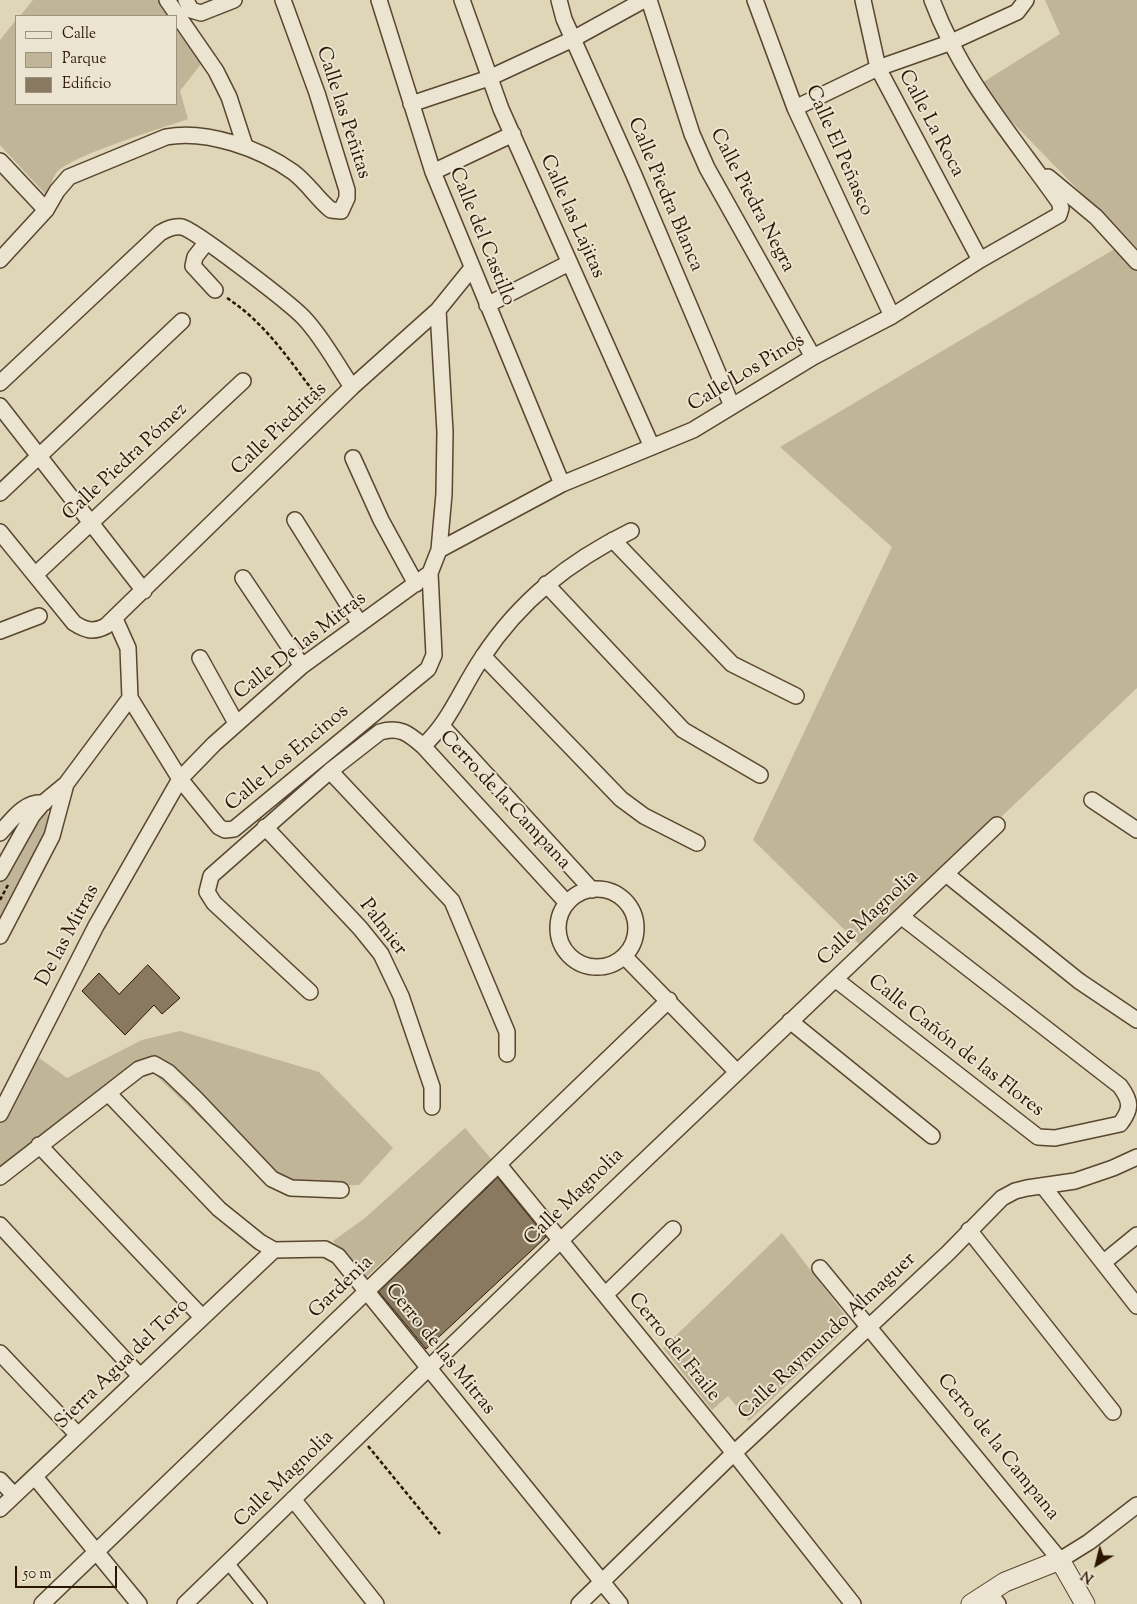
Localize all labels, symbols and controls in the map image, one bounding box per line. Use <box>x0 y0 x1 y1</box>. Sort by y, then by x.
legend <box>15 15 178 105</box>
text: Calle <box>62 24 96 45</box>
street label: Calle las Peñitas <box>309 44 375 182</box>
text: Parque <box>62 49 106 70</box>
street label: Calle La Roca <box>892 66 968 182</box>
text: Edificio <box>62 74 111 95</box>
street label: Calle El Peñasco <box>799 82 877 220</box>
street label: Calle Piedra Blanca <box>621 114 707 276</box>
street label: Calle Piedra Negra <box>703 125 799 277</box>
street label: Calle las Lajitas <box>533 152 609 282</box>
street label: Calle del Castillo <box>442 164 520 310</box>
street label: Calle Los Pinos <box>684 330 810 418</box>
street label: Calle Piedritas <box>227 378 333 482</box>
street label: Calle Piedra Pómez <box>59 399 193 527</box>
street label: Calle De las Mitras <box>230 588 372 706</box>
street label: Calle Los Encinos <box>221 700 355 818</box>
street label: Cerro de la Campana <box>433 726 575 876</box>
street label: Calle Magnolia <box>813 866 925 972</box>
street label: De las Mitras <box>32 881 106 991</box>
street label: Palmier <box>353 895 411 961</box>
street label: Calle Cañón de las Flores <box>862 971 1048 1123</box>
street label: Calle Magnolia <box>520 1144 630 1252</box>
street label: Calle Raymundo Almaguer <box>734 1248 922 1426</box>
street label: Gardenia <box>305 1252 379 1324</box>
street label: Cerro de las Mitras <box>379 1279 499 1421</box>
street label: Cerro del Fraile <box>622 1289 724 1407</box>
street label: Sierra Agua del Toro <box>51 1295 195 1435</box>
street label: Cerro de la Campana <box>931 1370 1063 1526</box>
street label: Calle Magnolia <box>230 1426 340 1534</box>
north arrow <box>1072 1539 1122 1589</box>
scale bar <box>18 1556 120 1588</box>
text: 50 m <box>23 1564 52 1585</box>
text: N <box>1078 1565 1099 1588</box>

